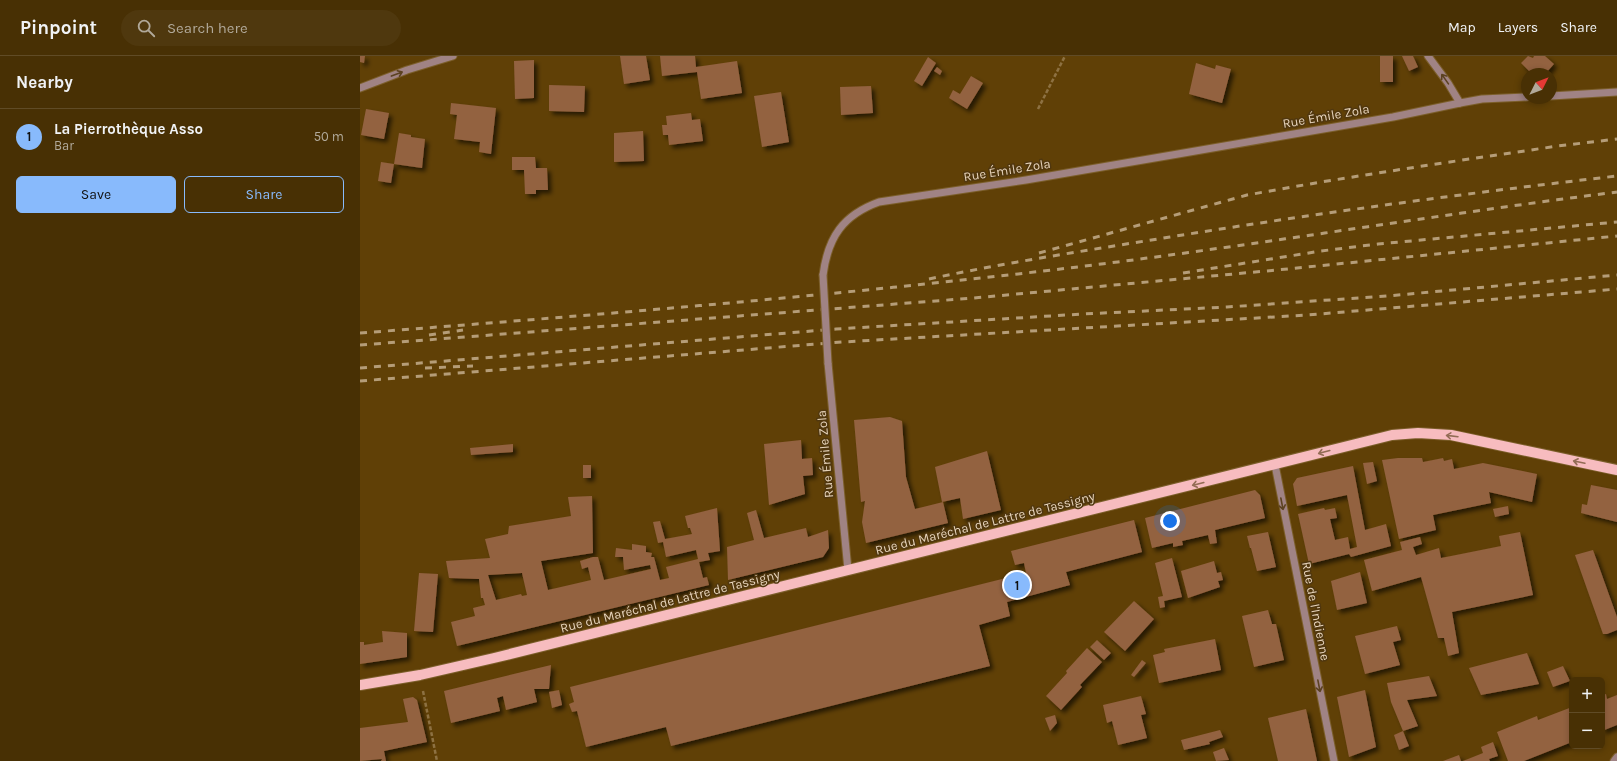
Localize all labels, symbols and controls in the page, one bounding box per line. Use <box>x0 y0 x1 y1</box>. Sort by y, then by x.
search box <box>121 10 401 46</box>
text: Pinpoint <box>20 17 97 39</box>
icon: search <box>135 17 157 39</box>
text: Search here <box>167 19 248 37</box>
text: Map <box>1448 19 1476 36</box>
text: Layers <box>1498 19 1538 36</box>
text: Share <box>1560 19 1597 36</box>
north arrow <box>1521 68 1557 104</box>
one-way arrow <box>390 70 403 77</box>
text: Nearby <box>16 72 73 92</box>
one-way arrow <box>1441 73 1449 84</box>
street label: Rue Émile Zola <box>1281 99 1371 131</box>
text: La Pierrothèque Asso <box>54 120 203 138</box>
text: 1 <box>27 129 31 144</box>
text: 50 m <box>314 129 344 144</box>
text: Bar <box>54 138 74 153</box>
street label: Rue Émile Zola <box>962 154 1052 184</box>
button: Save <box>16 176 176 213</box>
button: Share <box>184 176 344 213</box>
street label: Rue Émile Zola <box>812 410 836 499</box>
one-way arrow <box>1446 432 1459 440</box>
one-way arrow <box>1318 449 1331 456</box>
one-way arrow <box>1573 458 1586 466</box>
one-way arrow <box>1192 481 1205 489</box>
street label: Rue du Maréchal de Lattre de Tassigny <box>874 488 1096 558</box>
one-way arrow <box>1279 497 1287 510</box>
your location <box>1160 511 1180 531</box>
street label: Rue de l'Indienne <box>1299 560 1333 662</box>
street label: Rue du Maréchal de Lattre de Tassigny <box>559 566 781 636</box>
pin: 1 <box>1004 570 1030 600</box>
map controls <box>1569 677 1605 749</box>
button: + <box>1569 677 1605 713</box>
one-way arrow <box>1315 679 1323 692</box>
button: − <box>1569 713 1605 749</box>

